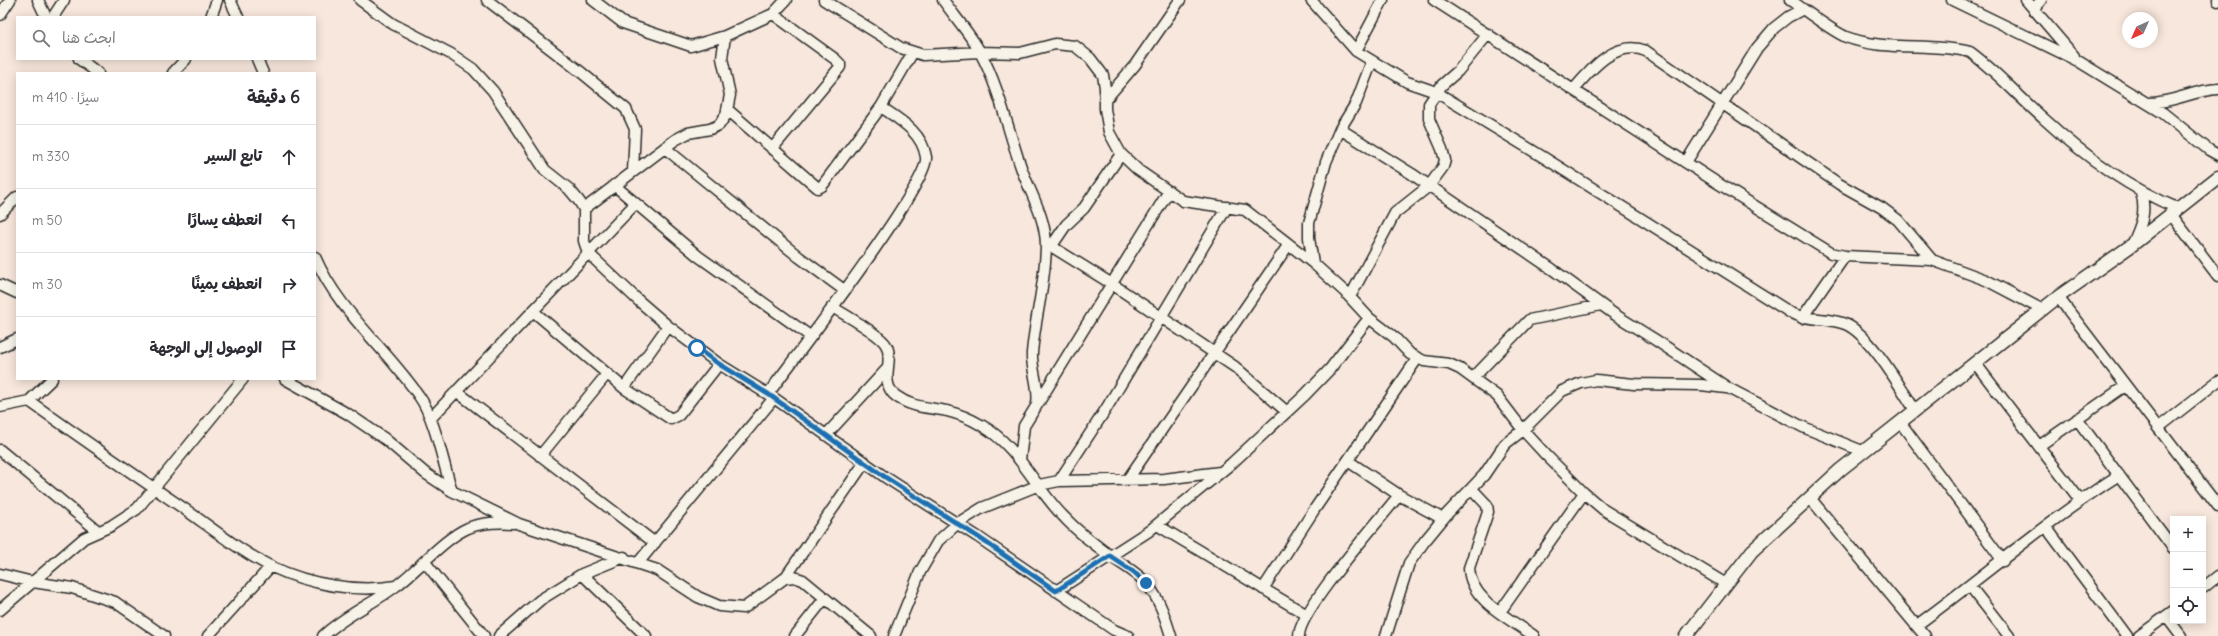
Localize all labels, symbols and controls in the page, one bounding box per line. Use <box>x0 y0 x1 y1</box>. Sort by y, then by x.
north arrow <box>2122 12 2158 48</box>
search box <box>16 16 316 60</box>
icon: search <box>30 27 52 49</box>
text: ابحث هنا <box>62 28 116 47</box>
text: 6 دقيقة <box>247 86 300 108</box>
text: سيرًا · 410 m <box>32 89 99 106</box>
text: تابع السير <box>205 146 262 165</box>
icon: ahead <box>278 146 300 168</box>
text: 330 m <box>32 148 70 165</box>
text: انعطف يسارًا <box>188 210 262 229</box>
icon: left <box>278 210 300 232</box>
text: 50 m <box>32 212 63 229</box>
text: انعطف يمينًا <box>191 274 262 293</box>
icon: right <box>278 274 300 296</box>
text: 30 m <box>32 276 62 293</box>
text: الوصول إلى الوجهة <box>149 338 262 357</box>
icon: arrive <box>278 338 300 360</box>
route start <box>688 339 706 357</box>
map controls <box>2170 516 2206 624</box>
button: + <box>2170 516 2206 552</box>
button: − <box>2170 552 2206 588</box>
route end <box>1137 574 1155 592</box>
button: locate <box>2170 588 2206 624</box>

